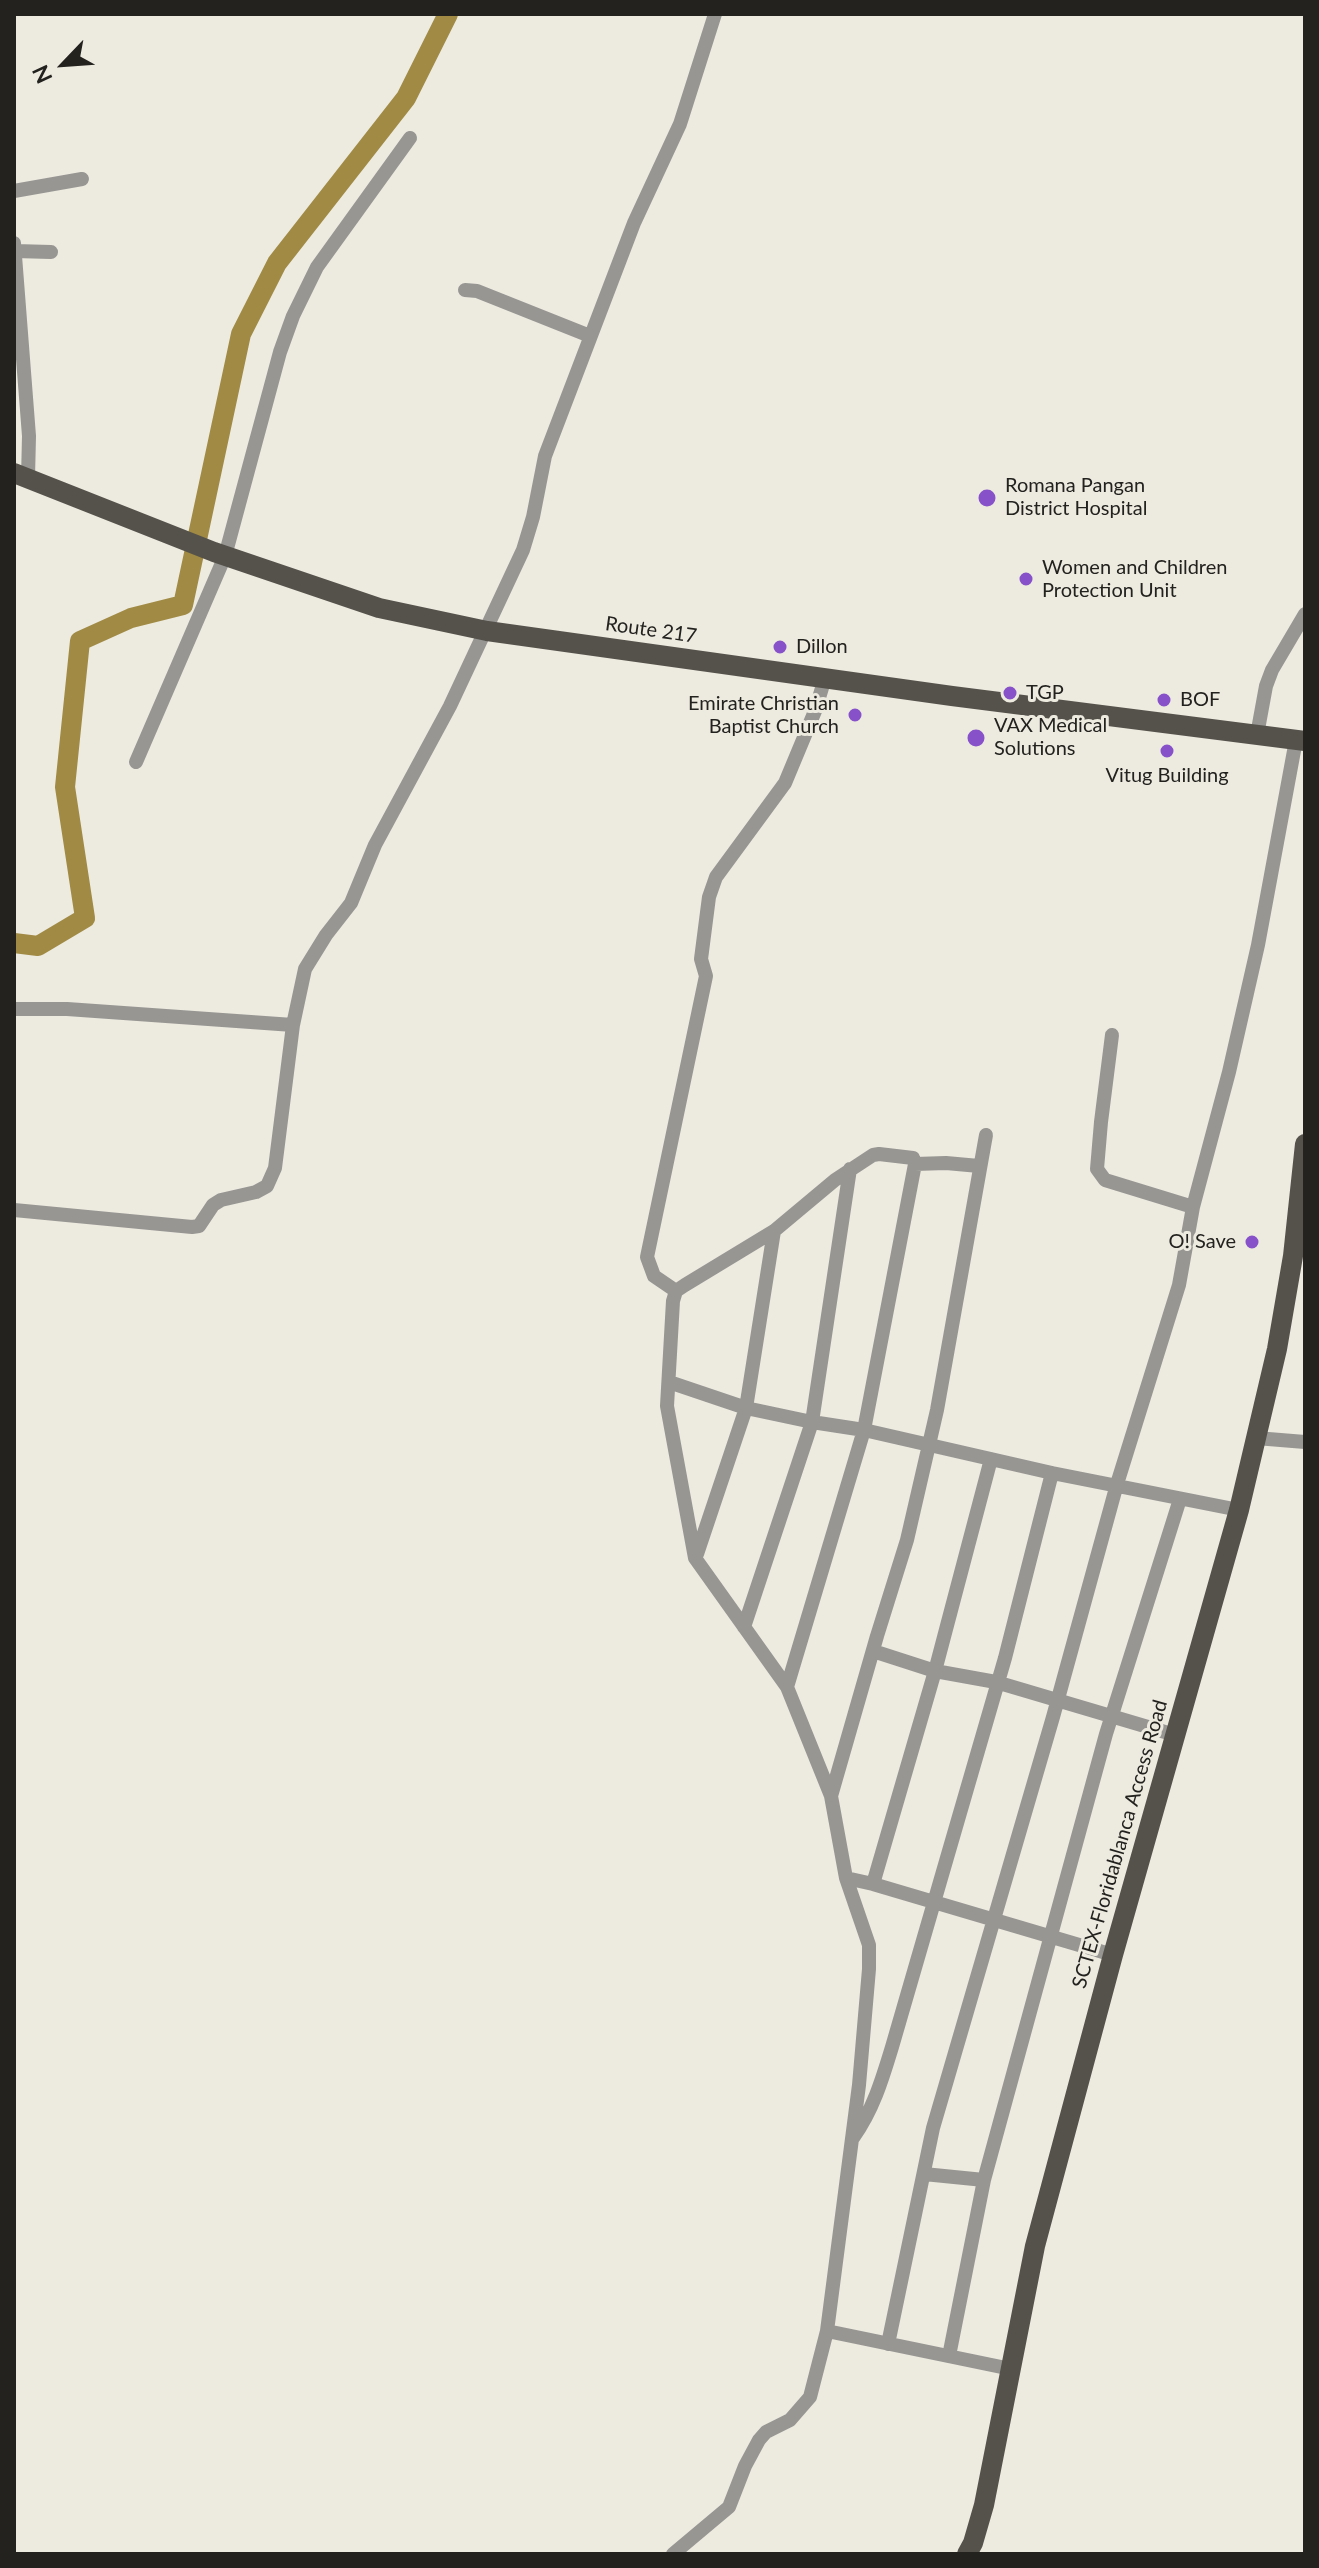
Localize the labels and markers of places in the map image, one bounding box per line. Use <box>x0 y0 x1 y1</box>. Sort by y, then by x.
place label: Romana Pangan District Hospital <box>1005 474 1147 521</box>
marker: Romana Pangan District Hospital <box>976 487 998 509</box>
place label: Women and Children Protection Unit <box>1042 556 1227 603</box>
marker: Women and Children Protection Unit <box>1017 570 1035 588</box>
place label: Dillon <box>796 635 848 659</box>
marker: Dillon <box>771 638 789 656</box>
place label: TGP <box>1026 681 1064 705</box>
marker: TGP <box>1001 684 1019 702</box>
place label: BOF <box>1180 688 1220 712</box>
marker: BOF <box>1155 691 1173 709</box>
place label: Emirate Christian Baptist Church <box>688 692 839 739</box>
marker: Emirate Christian Baptist Church <box>846 706 864 724</box>
place label: VAX Medical Solutions <box>994 714 1107 761</box>
marker: VAX Medical Solutions <box>965 727 987 749</box>
marker: Vitug Building <box>1158 742 1176 760</box>
place label: Vitug Building <box>1105 764 1229 788</box>
place label: O! Save <box>1168 1230 1236 1254</box>
marker: O! Save <box>1243 1233 1261 1251</box>

